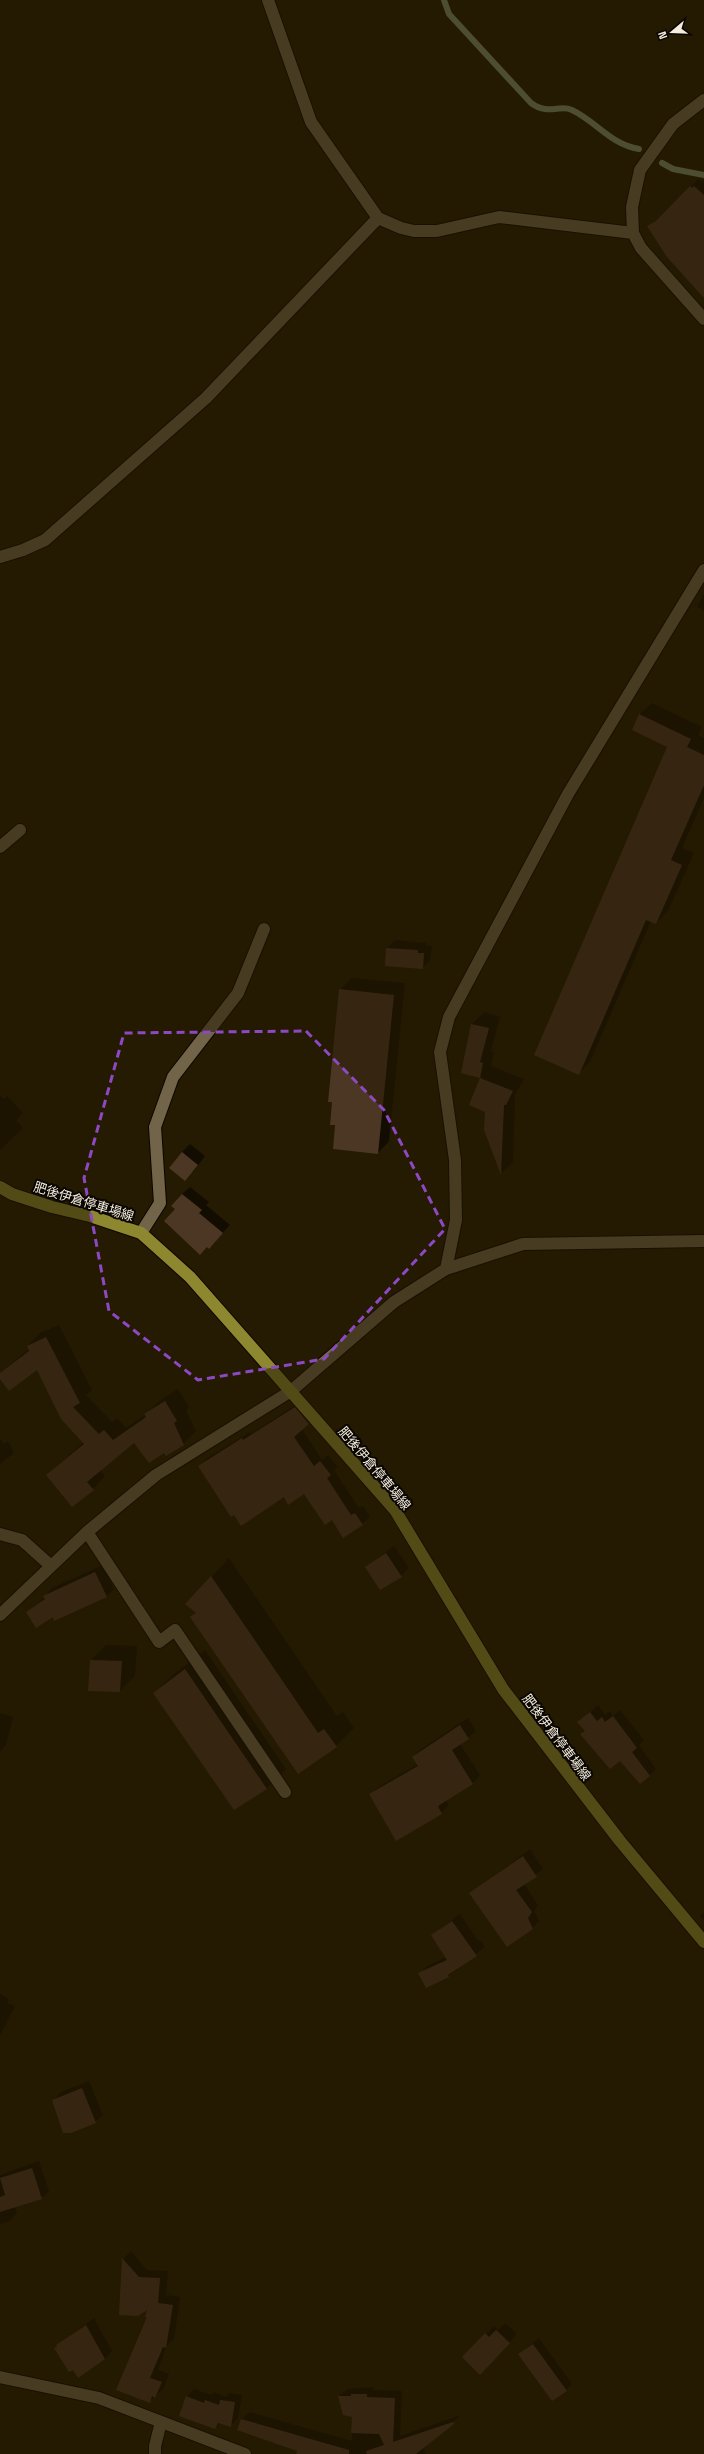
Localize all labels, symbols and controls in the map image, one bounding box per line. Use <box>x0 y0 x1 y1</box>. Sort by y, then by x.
north arrow <box>652 12 692 52</box>
text: N <box>655 29 670 41</box>
street label: 肥後伊倉停車場線 <box>32 1178 136 1225</box>
street label: 肥後伊倉停車場線 <box>335 1423 415 1514</box>
street label: 肥後伊倉停車場線 <box>519 1691 595 1784</box>

